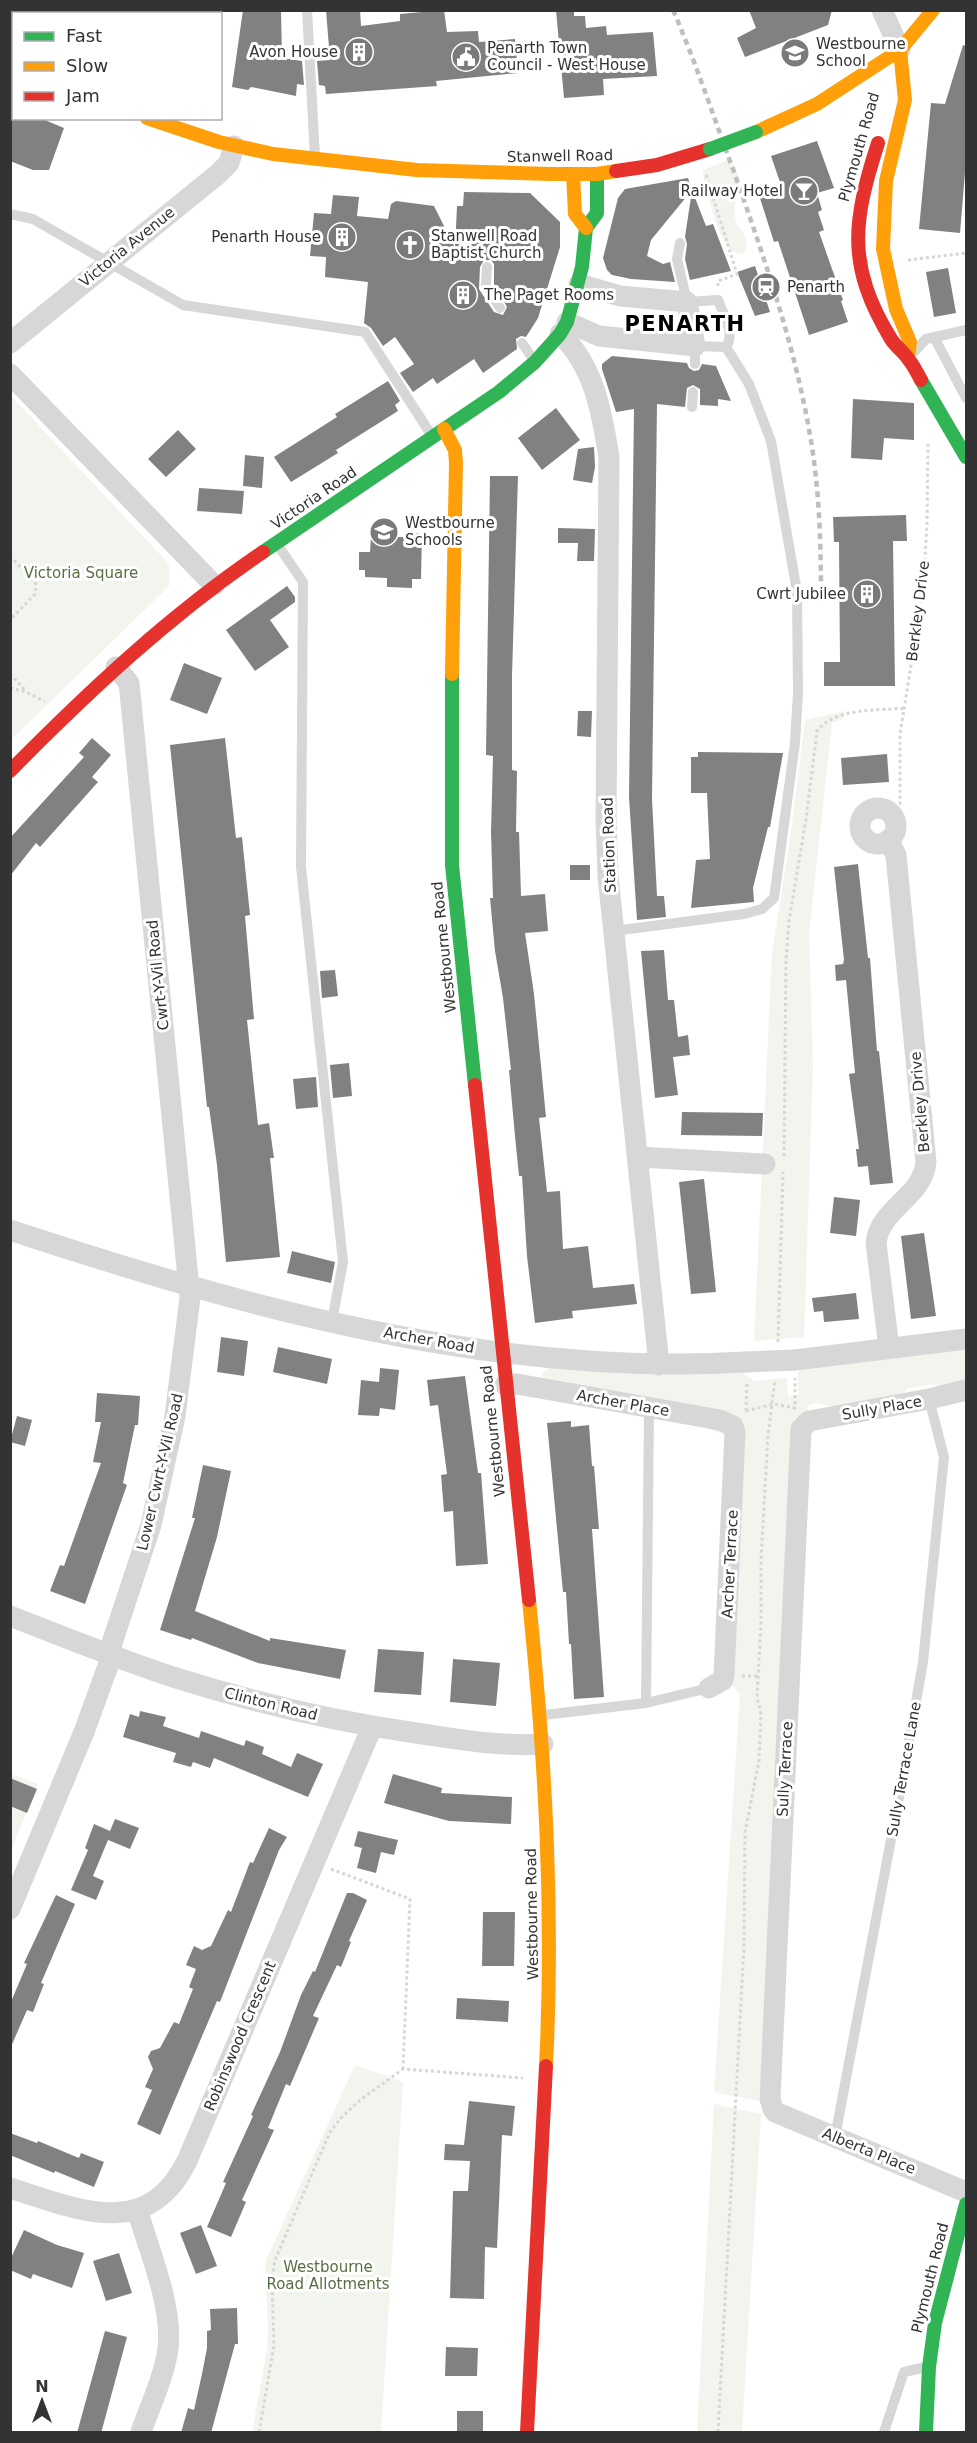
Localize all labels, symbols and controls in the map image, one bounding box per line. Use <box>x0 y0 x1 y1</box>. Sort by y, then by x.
legend <box>12 12 222 120</box>
text: Fast <box>66 25 102 46</box>
place label: Westbourne School <box>816 35 906 70</box>
building icon: Avon House <box>343 36 375 68</box>
school or university icon: Westbourne School <box>779 37 811 69</box>
place label: Penarth Town Council - West House <box>487 39 646 74</box>
public building icon: Penarth Town Council - West House <box>450 41 482 73</box>
place label: Avon House <box>249 43 338 61</box>
text: Slow <box>66 55 108 76</box>
text: Jam <box>65 85 100 106</box>
street label: Plymouth Road <box>835 90 883 204</box>
street label: Stanwell Road <box>507 146 613 166</box>
bar icon: Railway Hotel <box>788 175 820 207</box>
place label: Railway Hotel <box>681 182 783 200</box>
street label: Victoria Avenue <box>76 203 178 291</box>
building icon: Penarth House <box>326 221 358 253</box>
place label: Stanwell Road Baptist Church <box>431 227 542 262</box>
place label: Penarth House <box>211 228 321 246</box>
church icon: Stanwell Road Baptist Church <box>394 229 426 261</box>
station icon: Penarth <box>750 271 782 303</box>
place label: Penarth <box>787 278 845 296</box>
building icon: The Paget Rooms <box>447 279 479 311</box>
place label: The Paget Rooms <box>483 286 614 304</box>
district label: PENARTH <box>624 312 746 336</box>
street label: Victoria Road <box>268 463 360 533</box>
place label: Westbourne Schools <box>405 514 495 549</box>
school or university icon: Westbourne Schools <box>368 516 400 548</box>
street label: Berkley Drive <box>903 560 933 662</box>
park label: Victoria Square <box>24 564 138 582</box>
building icon: Cwrt Jubilee <box>851 578 883 610</box>
place label: Cwrt Jubilee <box>756 585 846 603</box>
street label: Station Road <box>598 797 620 893</box>
street label: Westbourne Road <box>428 880 460 1014</box>
street label: Cwrt-Y-Vil Road <box>143 919 173 1031</box>
street label: Berkley Drive <box>907 1051 933 1153</box>
street label: Archer Road <box>382 1323 476 1357</box>
street label: Westbourne Road <box>477 1364 509 1498</box>
street label: Archer Place <box>575 1386 671 1420</box>
street label: Lower Cwrt-Y-Vil Road <box>133 1392 187 1552</box>
street label: Sully Place <box>841 1392 923 1424</box>
street label: Archer Terrace <box>718 1509 742 1619</box>
street label: Clinton Road <box>223 1684 319 1724</box>
street label: Sully Terrace Lane <box>883 1700 925 1838</box>
street label: Sully Terrace <box>774 1721 796 1817</box>
street label: Westbourne Road <box>522 1848 542 1980</box>
street label: Robinswood Crescent <box>200 1958 280 2114</box>
street label: Alberta Place <box>820 2124 918 2178</box>
street label: Plymouth Road <box>908 2221 952 2335</box>
park label: Westbourne Road Allotments <box>266 2258 390 2293</box>
north arrow <box>12 2371 72 2431</box>
text: N <box>35 2377 49 2396</box>

